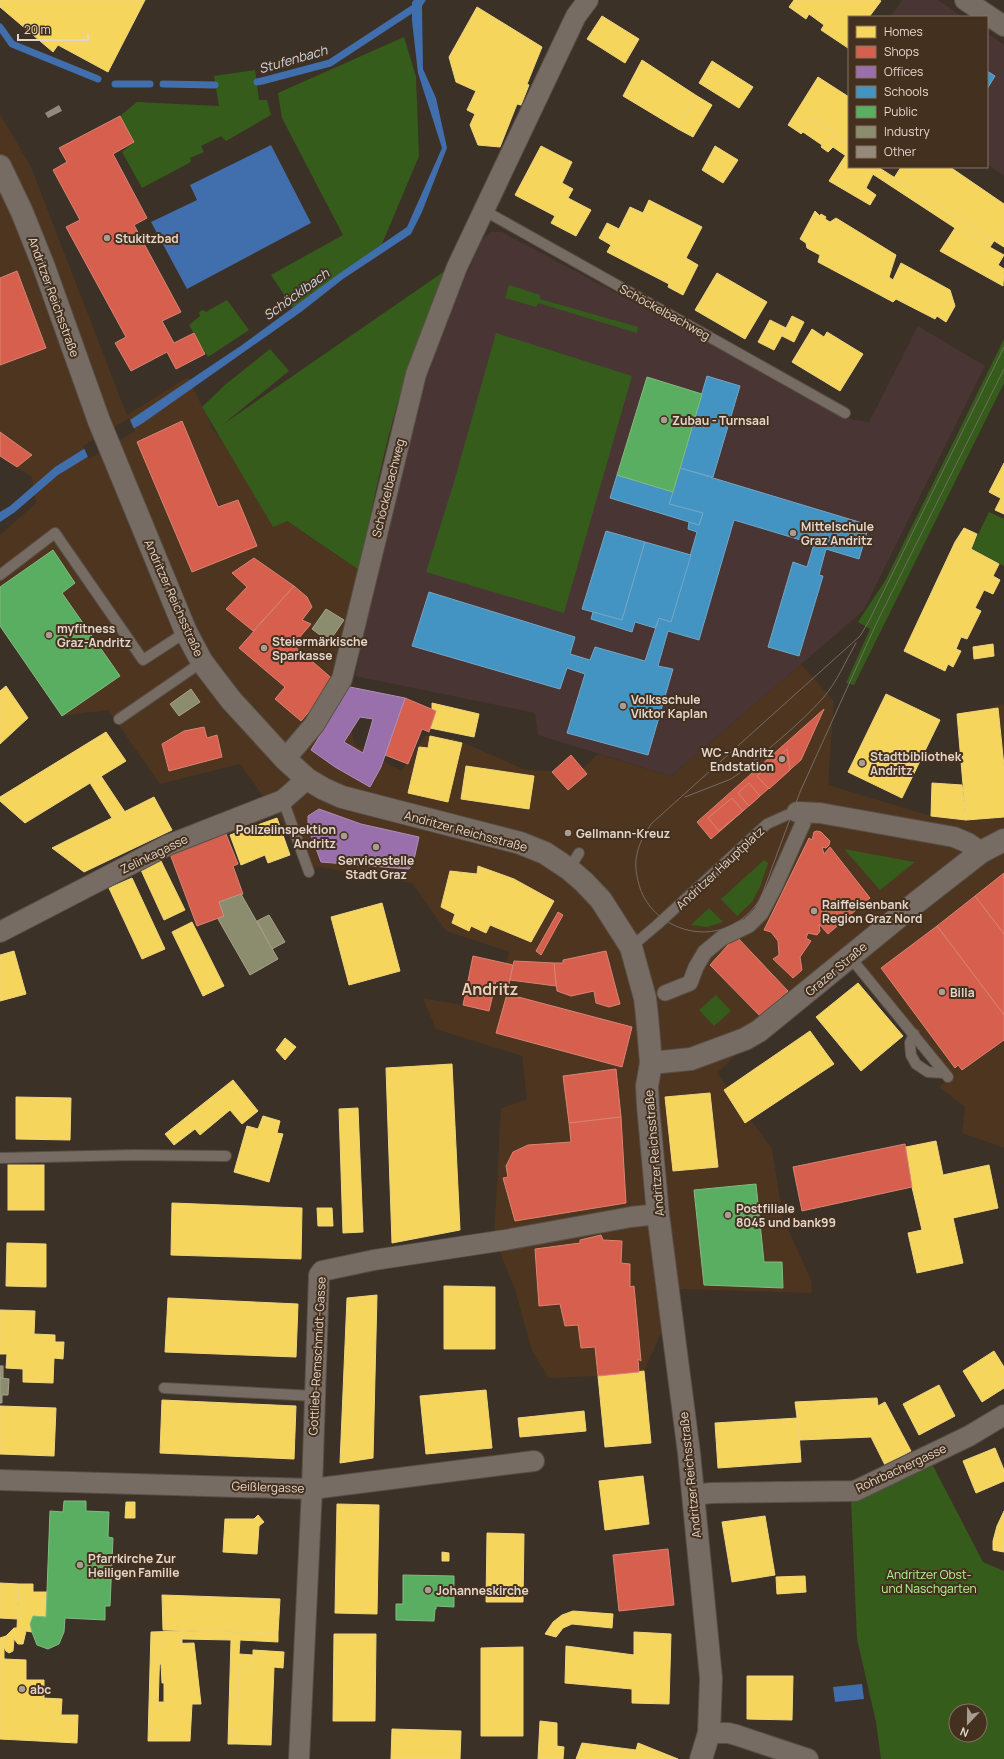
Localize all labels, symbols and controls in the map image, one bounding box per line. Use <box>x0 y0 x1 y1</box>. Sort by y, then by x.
scale bar <box>18 16 88 42</box>
legend <box>848 16 988 168</box>
text: 20 m <box>24 21 51 38</box>
text: Homes <box>884 23 923 40</box>
water label: Stufenbach <box>257 40 330 77</box>
text: Shops <box>884 43 919 60</box>
text: Offices <box>884 63 923 80</box>
text: Schools <box>884 83 928 100</box>
text: Public <box>884 103 918 120</box>
text: Industry <box>884 123 930 140</box>
text: Other <box>884 143 917 160</box>
place label: Stukitzbad <box>115 230 179 247</box>
marker: Stukitzbad <box>102 233 112 243</box>
street label: Andritzer Reichsstraße <box>24 234 84 360</box>
water label: Schöcklbach <box>260 263 334 324</box>
street label: Schöckelbachweg <box>617 280 713 344</box>
place label: Zubau - Turnsaal <box>672 412 769 429</box>
marker: Zubau - Turnsaal <box>659 415 669 425</box>
street label: Schöckelbachweg <box>368 437 408 539</box>
place label: Mittelschule Graz Andritz <box>801 518 874 549</box>
marker: Mittelschule Graz Andritz <box>788 528 798 538</box>
street label: Andritzer Reichsstraße <box>140 537 208 659</box>
place label: myfitness Graz-Andritz <box>57 620 131 651</box>
marker: myfitness Graz-Andritz <box>44 630 54 640</box>
place label: Steiermärkische Sparkasse <box>272 633 368 664</box>
marker: Steiermärkische Sparkasse <box>259 643 269 653</box>
place label: Volksschule Viktor Kaplan <box>631 691 708 722</box>
marker: Volksschule Viktor Kaplan <box>618 701 628 711</box>
place label: WC - Andritz Endstation <box>701 744 774 775</box>
place label: Stadtbibliothek Andritz <box>870 748 962 779</box>
marker: WC - Andritz Endstation <box>777 754 787 764</box>
marker: Stadtbibliothek Andritz <box>857 758 867 768</box>
street label: Andritzer Reichsstraße <box>403 806 529 856</box>
place label: Polizeiinspektion Andritz <box>236 821 336 852</box>
street label: Andritzer Hauptplatz <box>672 823 768 913</box>
place label: Gellmann-Kreuz <box>576 825 670 842</box>
marker: Gellmann-Kreuz <box>563 828 573 838</box>
street label: Zelinkagasse <box>117 830 191 878</box>
marker: Polizeiinspektion Andritz <box>339 831 349 841</box>
marker: Servicestelle Stadt Graz <box>371 842 381 852</box>
place label: Servicestelle Stadt Graz <box>338 852 414 883</box>
place label: Raiffeisenbank Region Graz Nord <box>822 896 922 927</box>
marker: Raiffeisenbank Region Graz Nord <box>809 906 819 916</box>
street label: Grazer Straße <box>801 938 871 1000</box>
district label: Andritz <box>462 978 518 1000</box>
place label: Billa <box>950 984 975 1001</box>
marker: Billa <box>937 987 947 997</box>
street label: Andritzer Reichsstraße <box>640 1089 668 1217</box>
place label: Postfiliale 8045 und bank99 <box>736 1200 836 1231</box>
marker: Postfiliale 8045 und bank99 <box>723 1210 733 1220</box>
street label: Gottlieb-Remschmidt-Gasse <box>304 1276 330 1436</box>
street label: Andritzer Reichsstraße <box>675 1411 705 1539</box>
street label: Rohrbachergasse <box>853 1440 949 1496</box>
street label: Geißlergasse <box>231 1477 305 1497</box>
place label: Pfarrkirche Zur Heiligen Familie <box>88 1550 179 1581</box>
marker: Pfarrkirche Zur Heiligen Familie <box>75 1560 85 1570</box>
park label: Andritzer Obst- und Naschgarten <box>881 1566 977 1597</box>
place label: Johanneskirche <box>436 1582 529 1599</box>
marker: Johanneskirche <box>423 1585 433 1595</box>
place label: abc <box>30 1681 51 1698</box>
marker: abc <box>17 1684 27 1694</box>
north arrow <box>948 1703 988 1743</box>
text: N <box>958 1724 971 1741</box>

